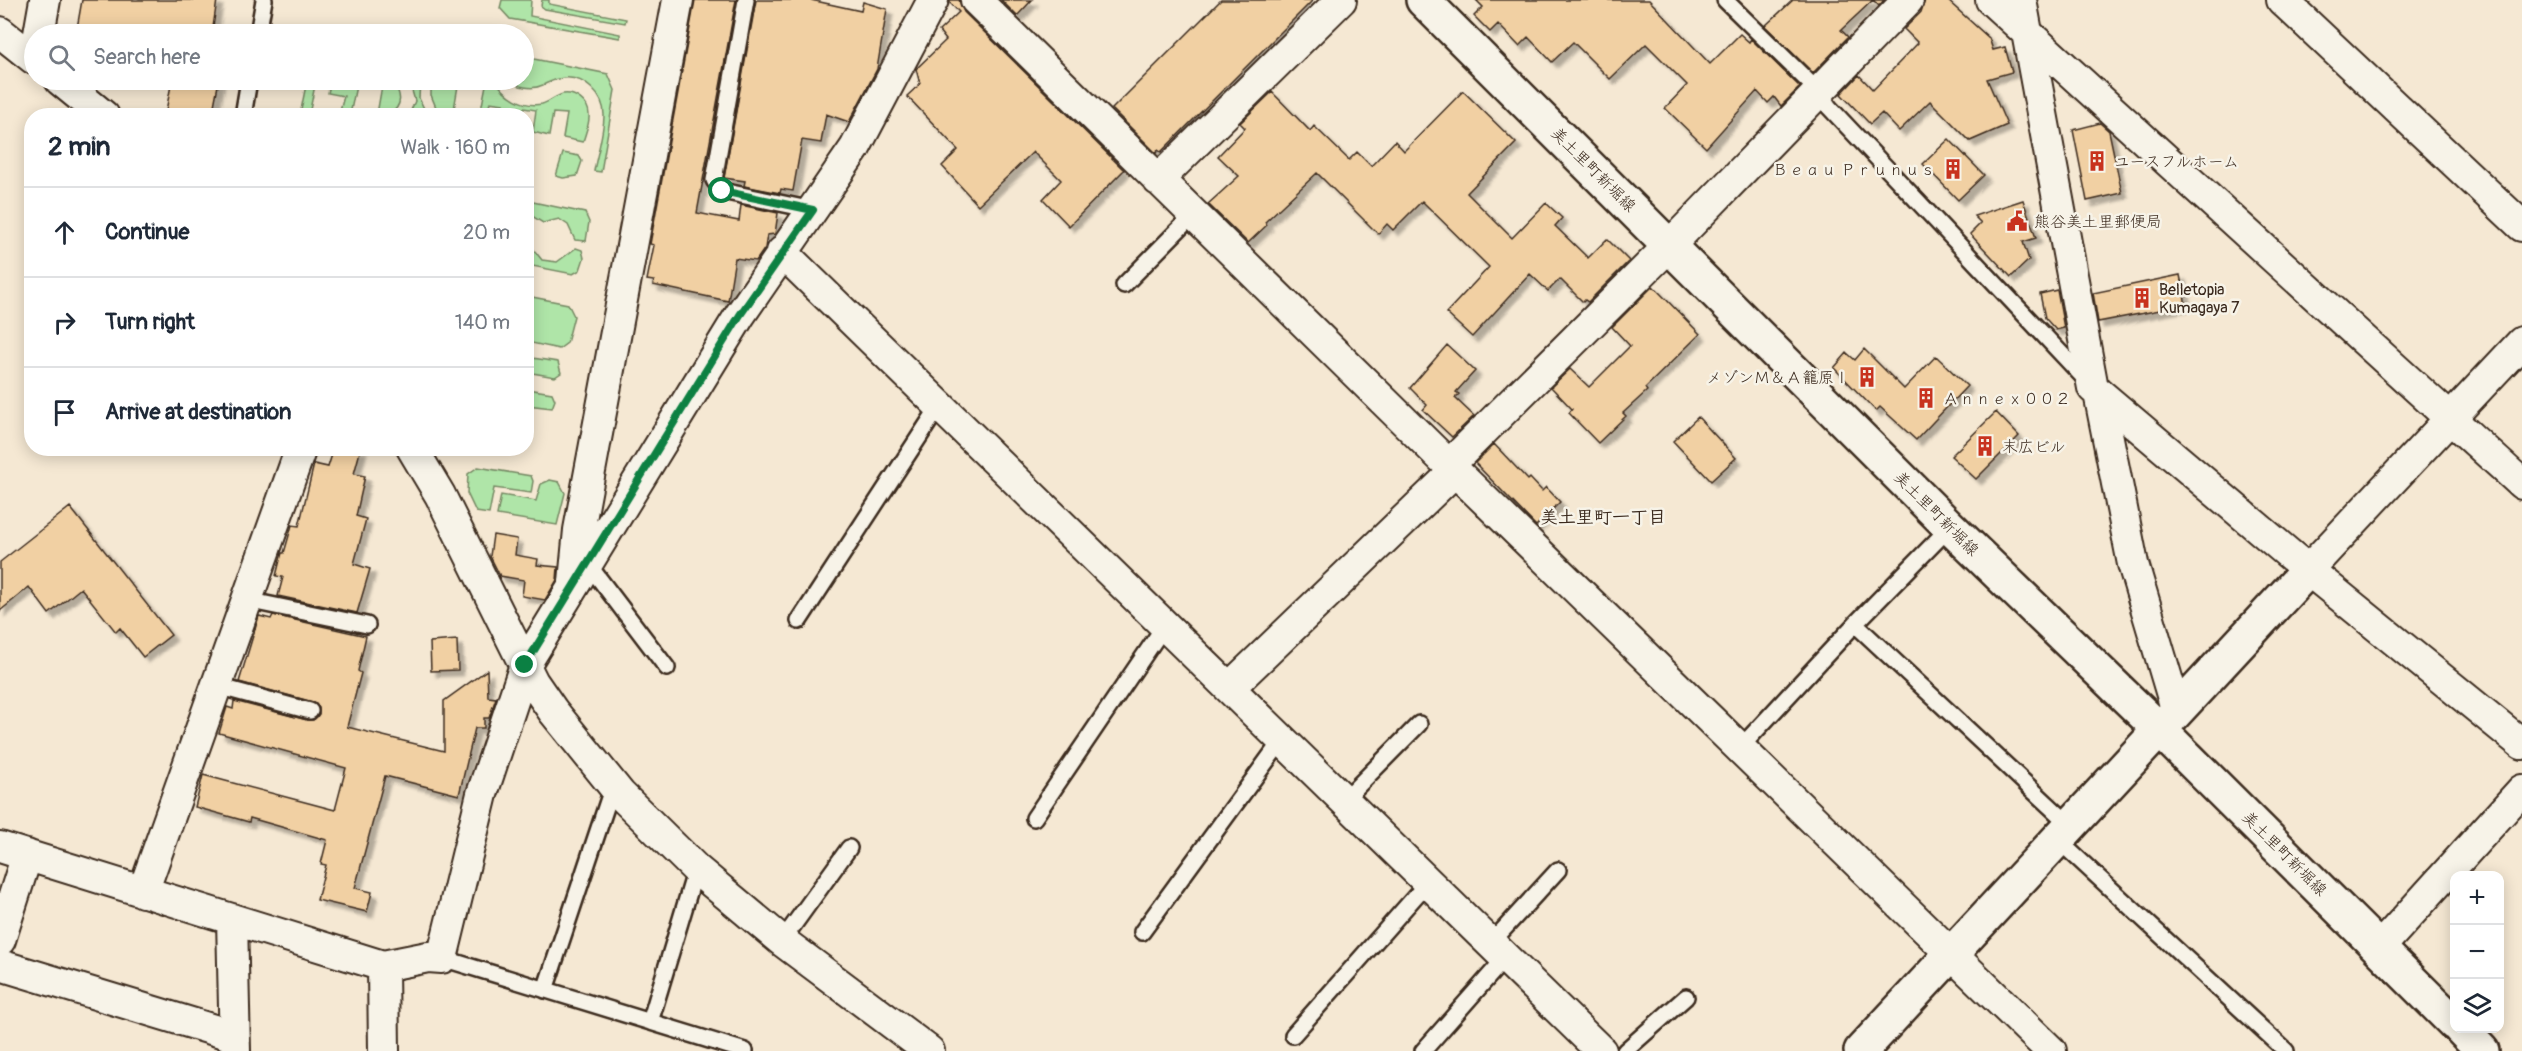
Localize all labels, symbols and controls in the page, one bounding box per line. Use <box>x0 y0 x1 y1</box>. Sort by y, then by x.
search box <box>24 24 534 90</box>
icon: search <box>45 41 78 74</box>
text: Search here <box>93 43 200 71</box>
street label: 美土里町新堀線 <box>1547 123 1640 216</box>
text: 2 min <box>48 131 110 163</box>
text: Walk · 160 m <box>400 135 510 160</box>
building icon: ユースフルホーム <box>2085 149 2109 173</box>
place label: ユースフルホーム <box>2114 152 2239 172</box>
building icon: Ｂｅａｕ Ｐｒｕｎｕｓ <box>1941 157 1965 181</box>
place label: Ｂｅａｕ Ｐｒｕｎｕｓ <box>1773 160 1936 180</box>
route start <box>708 177 734 203</box>
public building icon: 熊谷美土里郵便局 <box>2005 209 2029 233</box>
place label: 熊谷美土里郵便局 <box>2034 212 2162 232</box>
icon: ahead <box>48 216 81 249</box>
text: Continue <box>105 218 189 246</box>
text: 20 m <box>463 220 510 245</box>
place label: Belletopia Kumagaya 7 <box>2159 280 2240 318</box>
building icon: Belletopia Kumagaya 7 <box>2130 286 2154 310</box>
icon: right <box>48 306 81 339</box>
text: Turn right <box>105 308 195 336</box>
text: 140 m <box>455 310 510 335</box>
building icon: メゾンＭ＆Ａ籠原Ｉ <box>1855 365 1879 389</box>
place label: メゾンＭ＆Ａ籠原Ｉ <box>1706 368 1850 388</box>
building icon: Ａｎｎｅｘ００２ <box>1914 386 1938 410</box>
place label: Ａｎｎｅｘ００２ <box>1943 389 2071 409</box>
icon: arrive <box>48 396 81 429</box>
text: Arrive at destination <box>105 398 291 426</box>
building icon: 末広ビル <box>1973 434 1997 458</box>
place label: 末広ビル <box>2002 437 2066 457</box>
street label: 美土里町新堀線 <box>1890 467 1983 560</box>
district label: 美土里町一丁目 <box>1540 506 1666 529</box>
route end <box>511 651 537 677</box>
street label: 美土里町新堀線 <box>2238 807 2331 900</box>
map controls <box>2450 871 2504 1033</box>
button: + <box>2450 871 2504 925</box>
button: − <box>2450 925 2504 979</box>
button: layers <box>2450 979 2504 1033</box>

